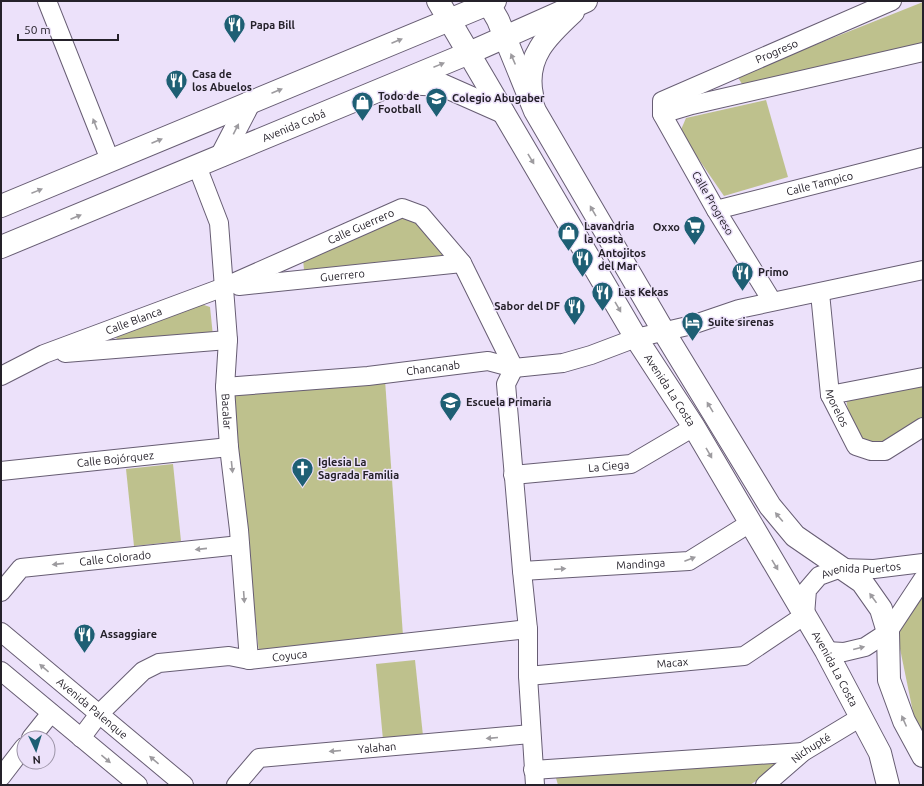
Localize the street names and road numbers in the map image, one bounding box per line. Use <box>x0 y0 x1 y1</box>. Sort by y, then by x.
street label: Progreso <box>754 37 800 66</box>
street label: Avenida Cobá <box>260 107 327 144</box>
street label: Calle Progreso <box>690 169 736 237</box>
street label: Calle Tampico <box>785 169 854 198</box>
street label: Calle Guerrero <box>326 206 396 246</box>
street label: Guerrero <box>320 267 365 284</box>
street label: Calle Blanca <box>104 305 164 337</box>
street label: Avenida La Costa <box>642 352 698 428</box>
street label: Chancanab <box>405 359 461 377</box>
street label: Morelos <box>823 389 851 429</box>
street label: Bacalar <box>219 393 234 431</box>
street label: Calle Bojórquez <box>76 449 154 469</box>
street label: La Ciega <box>587 458 630 474</box>
street label: Calle Colorado <box>79 548 152 568</box>
street label: Mandinga <box>616 556 666 571</box>
street label: Avenida Puertos <box>820 560 902 581</box>
street label: Avenida La Costa <box>810 629 860 708</box>
street label: Coyuca <box>271 648 308 663</box>
street label: Macax <box>656 655 689 670</box>
street label: Avenida Palenque <box>55 675 130 741</box>
street label: Nichupté <box>789 731 833 766</box>
street label: Yalahan <box>357 740 397 755</box>

